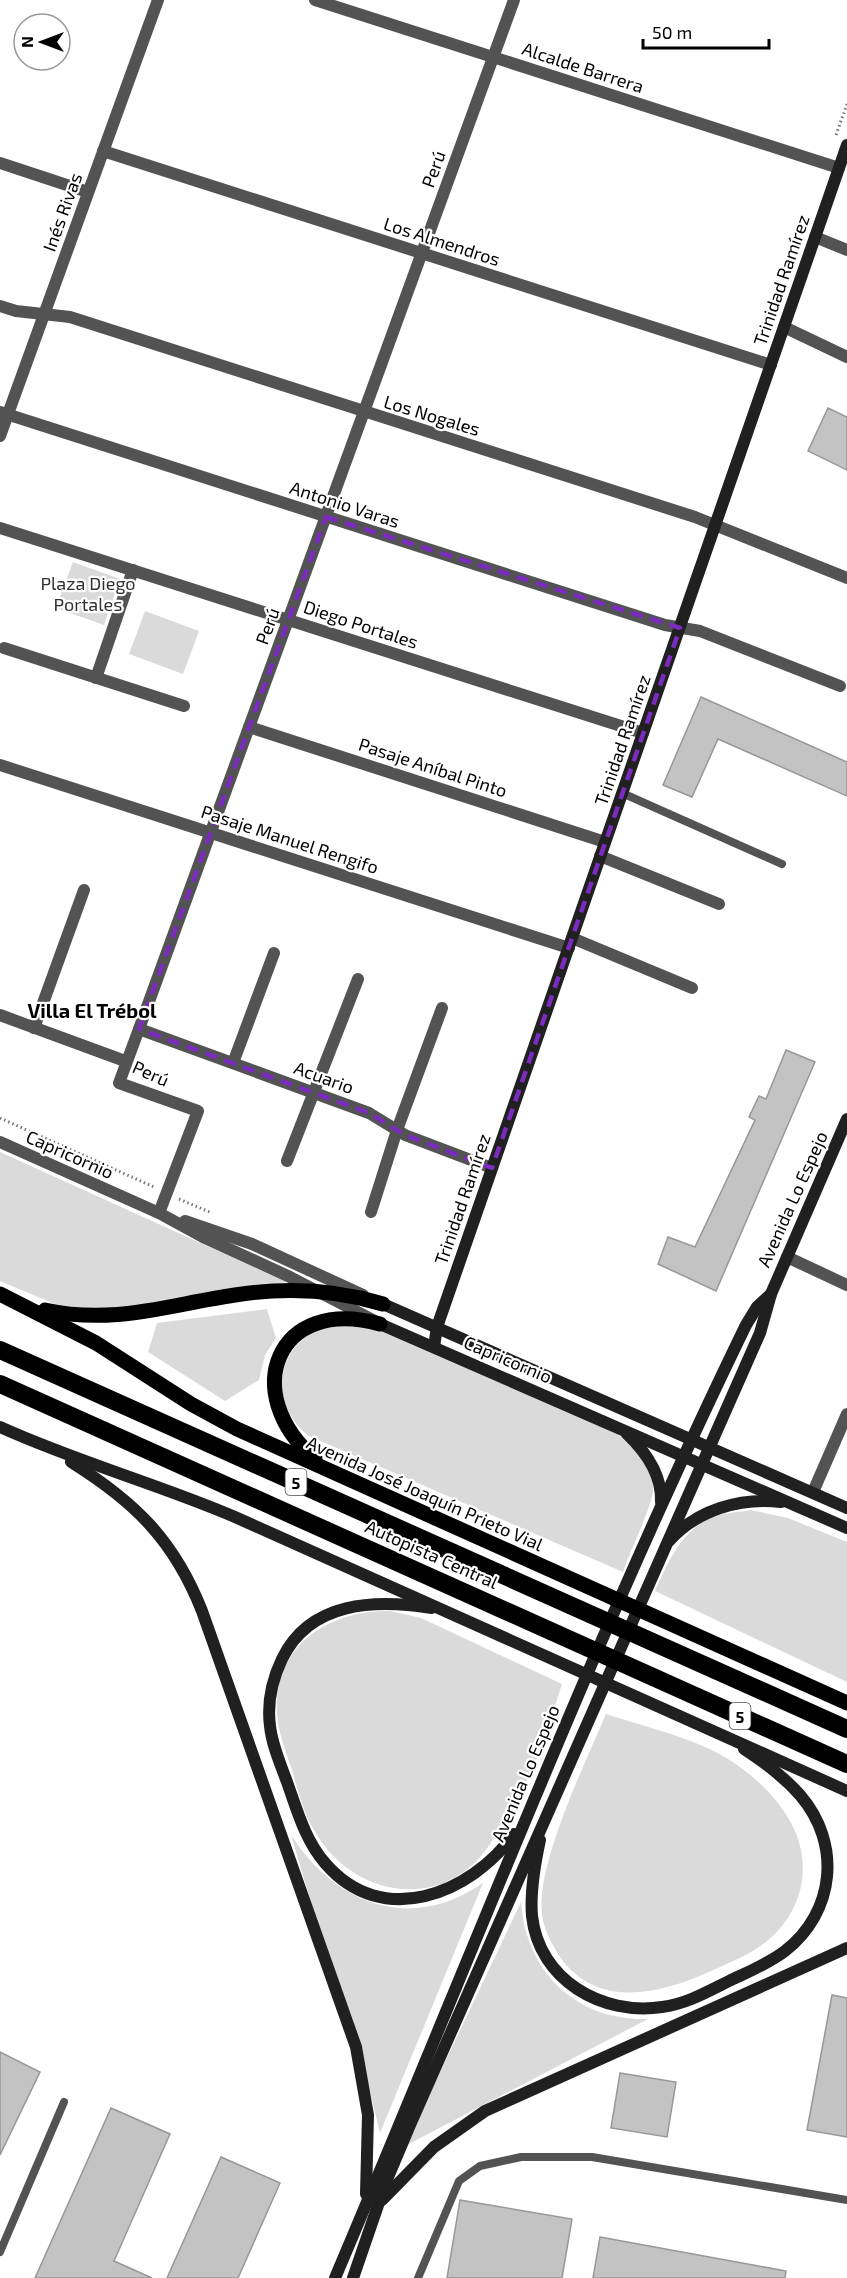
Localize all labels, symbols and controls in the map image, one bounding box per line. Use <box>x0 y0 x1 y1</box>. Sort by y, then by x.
north arrow <box>12 12 72 72</box>
scale bar <box>643 12 769 50</box>
text: 50 m <box>652 21 692 43</box>
text: N <box>17 36 36 48</box>
street label: Alcalde Barrera <box>519 37 647 97</box>
street label: Perú <box>416 148 450 190</box>
street label: Inés Rivas <box>38 170 86 254</box>
street label: Los Almendros <box>381 212 503 270</box>
street label: Trinidad Ramírez <box>748 212 814 348</box>
street label: Los Nogales <box>381 390 483 440</box>
street label: Antonio Varas <box>287 476 403 532</box>
park label: Plaza Diego Portales <box>40 572 136 615</box>
street label: Diego Portales <box>301 595 421 653</box>
street label: Perú <box>250 605 284 647</box>
street label: Trinidad Ramírez <box>589 672 655 808</box>
street label: Pasaje Aníbal Pinto <box>356 733 510 801</box>
street label: Pasaje Manuel Rengifo <box>199 800 381 878</box>
district label: Villa El Trébol <box>27 998 157 1022</box>
street label: Perú <box>129 1055 173 1091</box>
street label: Acuario <box>291 1056 357 1098</box>
street label: Capricornio <box>23 1125 117 1183</box>
street label: Avenida Lo Espejo <box>752 1128 832 1270</box>
street label: Trinidad Ramírez <box>429 1131 495 1267</box>
street label: Capricornio <box>461 1331 555 1387</box>
street label: Avenida José Joaquín Prieto Vial <box>303 1431 547 1555</box>
road number: 5 <box>286 1469 306 1495</box>
street label: Autopista Central <box>362 1515 502 1593</box>
street label: Avenida Lo Espejo <box>486 1701 564 1845</box>
road number: 5 <box>730 1703 750 1729</box>

